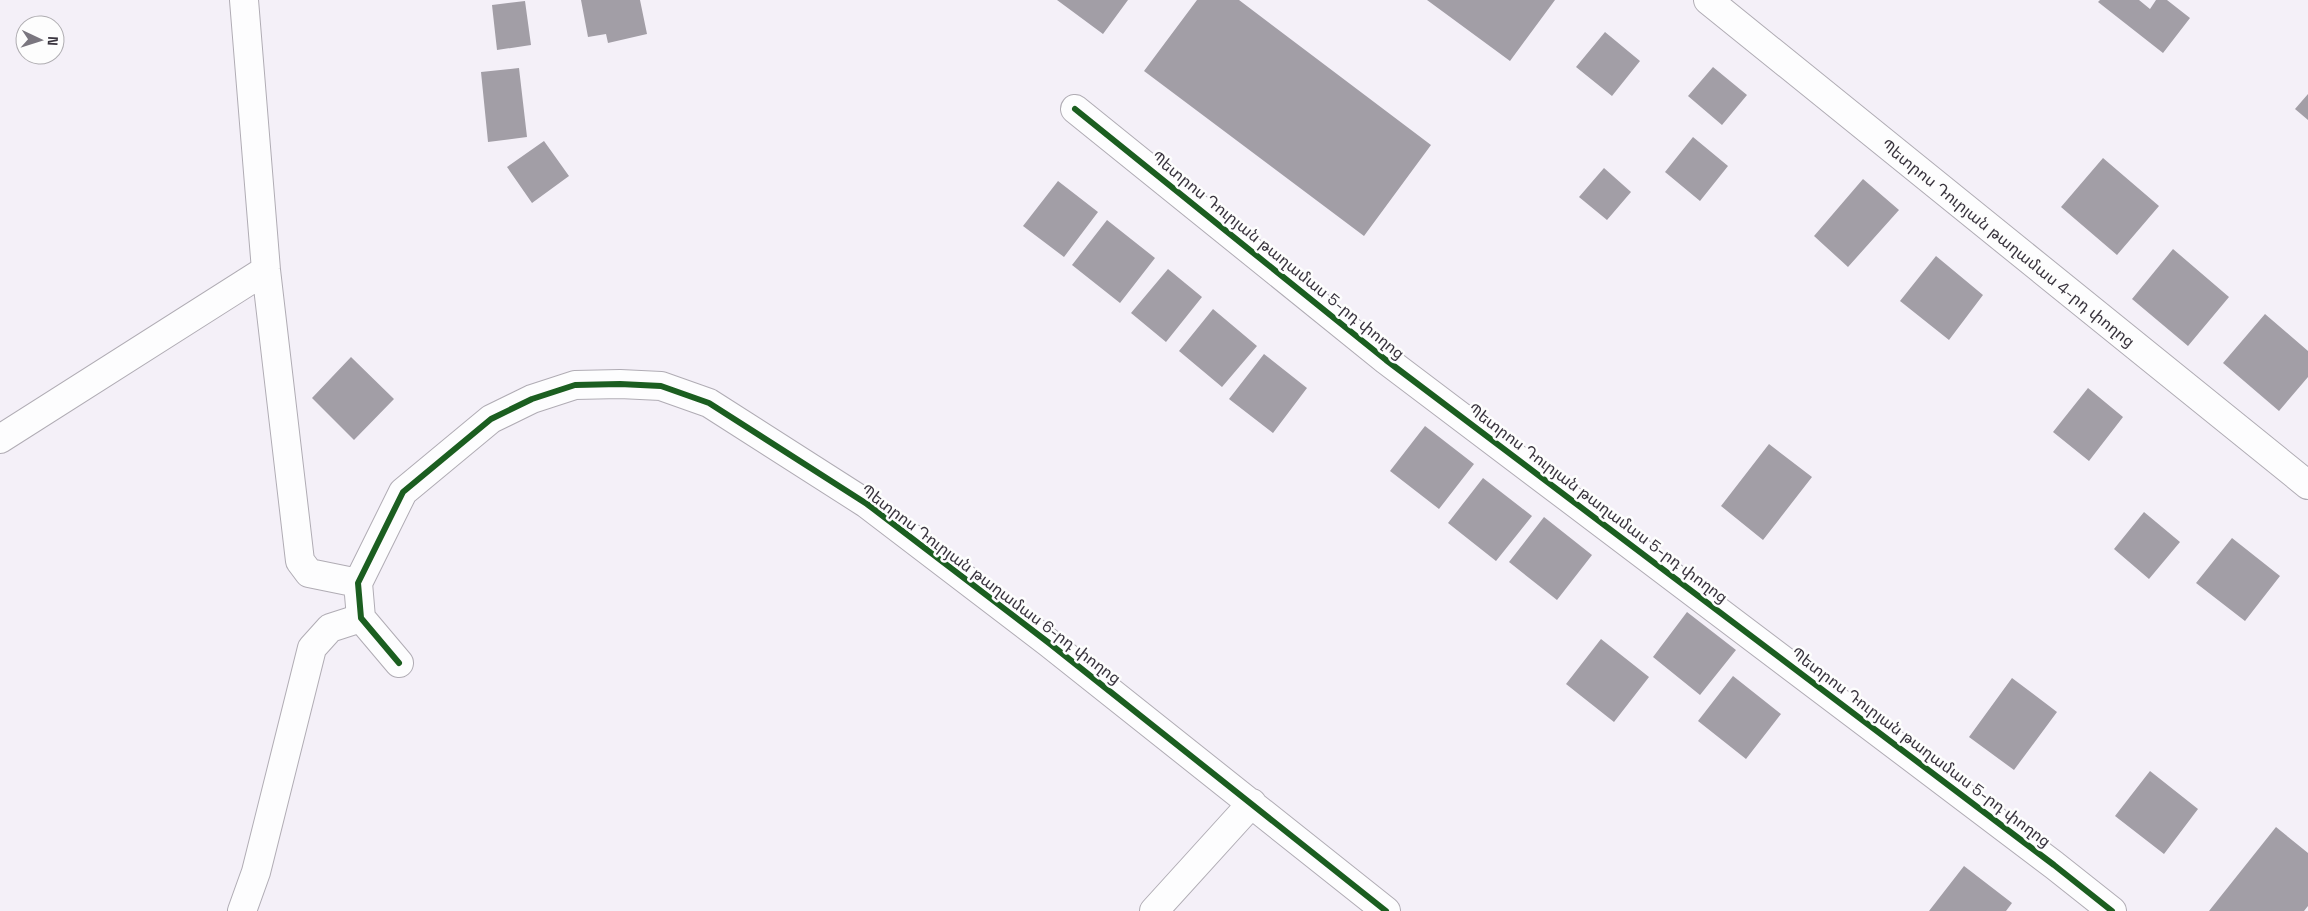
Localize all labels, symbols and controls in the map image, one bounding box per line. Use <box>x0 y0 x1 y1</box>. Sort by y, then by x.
north arrow <box>15 15 65 65</box>
text: N <box>44 36 62 46</box>
street label: Պետրոս Դուրյան թաղամաս 4-րդ փողոց <box>1877 134 2139 352</box>
street label: Պետրոս Դուրյան թաղամաս 5-րդ փողոց <box>1147 146 1409 364</box>
street label: Պետրոս Դուրյան թաղամաս 5-րդ փողոց <box>1464 398 1732 608</box>
street label: Պետրոս Դուրյան թաղամաս 6-րդ փողոց <box>857 479 1125 689</box>
street label: Պետրոս Դուրյան թաղամաս 5-րդ փողոց <box>1787 642 2055 852</box>

